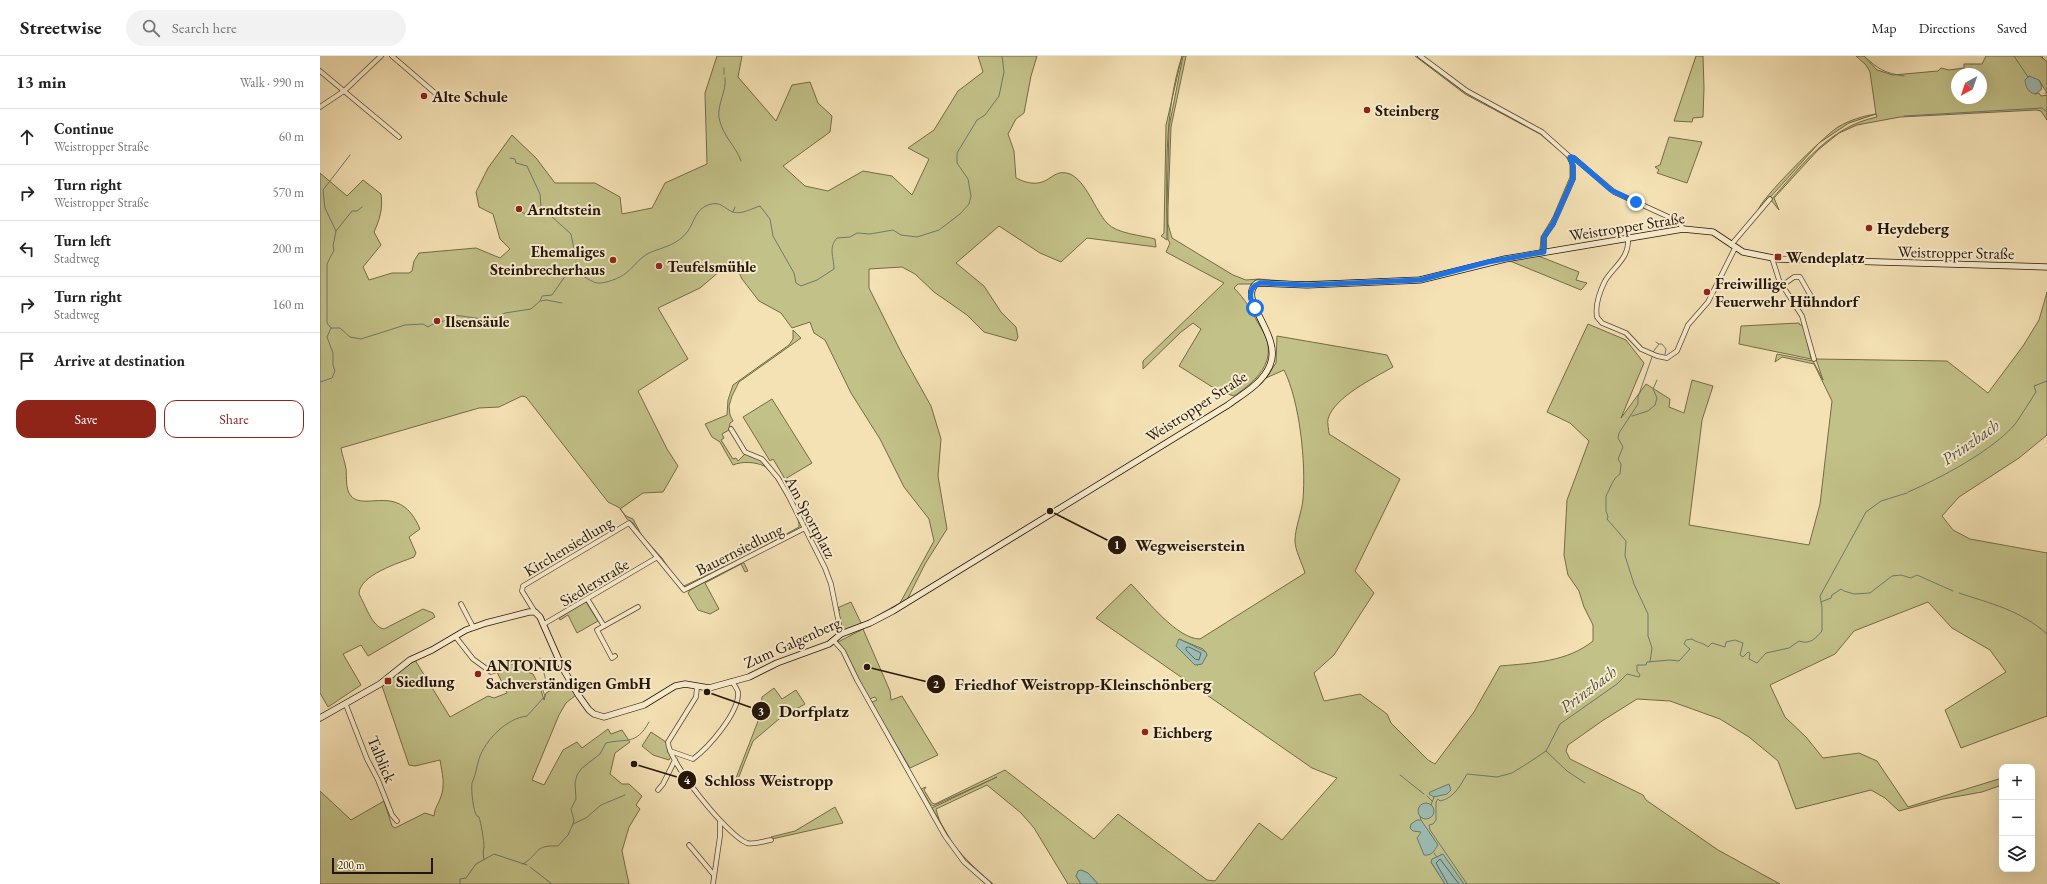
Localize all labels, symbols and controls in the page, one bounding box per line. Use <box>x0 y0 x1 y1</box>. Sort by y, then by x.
search box <box>126 10 406 46</box>
text: Streetwise <box>20 15 102 40</box>
icon: search <box>140 17 162 39</box>
text: Search here <box>172 18 237 37</box>
text: Map <box>1871 19 1897 37</box>
text: Directions <box>1919 19 1975 37</box>
text: Saved <box>1997 19 2027 37</box>
north arrow <box>1951 68 1987 104</box>
text: 13 min <box>16 71 66 93</box>
text: Walk · 990 m <box>240 74 304 91</box>
place label: Alte Schule <box>431 86 508 107</box>
marker: Alte Schule <box>419 91 429 101</box>
place label: Steinberg <box>1375 100 1440 121</box>
marker: Steinberg <box>1362 105 1372 115</box>
text: Continue <box>54 119 114 138</box>
icon: ahead <box>16 126 38 148</box>
text: 60 m <box>279 128 304 145</box>
text: Weistropper Straße <box>54 138 149 155</box>
text: Turn right <box>54 175 122 194</box>
icon: right <box>16 182 38 204</box>
text: 570 m <box>273 184 304 201</box>
route end <box>1627 193 1645 211</box>
text: Weistropper Straße <box>54 194 149 211</box>
place label: Arndtstein <box>526 199 601 220</box>
marker: Arndtstein <box>514 204 524 214</box>
street label: Weistropper Straße <box>1568 207 1686 246</box>
place label: Heydeberg <box>1877 218 1950 239</box>
marker: Heydeberg <box>1864 223 1874 233</box>
text: Turn left <box>54 231 111 250</box>
icon: left <box>16 238 38 260</box>
text: 200 m <box>273 240 304 257</box>
place label: Ehemaliges Steinbrecherhaus <box>490 241 605 280</box>
street label: Weistropper Straße <box>1898 241 2014 264</box>
place label: Wendeplatz <box>1786 247 1865 268</box>
text: Stadtweg <box>54 250 99 267</box>
marker: Wendeplatz <box>1773 252 1783 262</box>
marker: Ehemaliges Steinbrecherhaus <box>608 255 618 265</box>
place label: Teufelsmühle <box>667 256 756 277</box>
marker: Teufelsmühle <box>654 261 664 271</box>
place label: Freiwillige Feuerwehr Hühndorf <box>1715 273 1860 312</box>
text: Turn right <box>54 287 122 306</box>
marker: Freiwillige Feuerwehr Hühndorf <box>1702 287 1712 297</box>
icon: right <box>16 294 38 316</box>
text: 160 m <box>273 296 304 313</box>
route start <box>1246 299 1264 317</box>
text: Stadtweg <box>54 306 99 323</box>
place label: Ilsensäule <box>445 311 510 332</box>
marker: Ilsensäule <box>432 316 442 326</box>
icon: arrive <box>16 350 38 372</box>
text: Arrive at destination <box>54 351 185 370</box>
street label: Weistropper Straße <box>1142 366 1251 447</box>
button: Save <box>16 400 156 438</box>
button: Share <box>164 400 304 438</box>
water label: Prinzbach <box>1937 414 2004 470</box>
street label: Am Sportplatz <box>780 472 841 562</box>
street label: Kirchensiedlung <box>520 511 618 581</box>
street label: Bauernsiedlung <box>692 518 787 580</box>
callout: Wegweiserstein <box>1107 530 1253 559</box>
text: Wegweiserstein <box>1135 534 1245 556</box>
text: 1 <box>1114 537 1120 553</box>
street label: Siedlerstraße <box>556 554 633 611</box>
street label: Zum Galgenberg <box>740 611 845 673</box>
place label: ANTONIUS Sachverständigen GmbH <box>485 655 651 694</box>
water label: Prinzbach <box>1555 660 1622 718</box>
marker: ANTONIUS Sachverständigen GmbH <box>473 669 483 679</box>
callout: Friedhof Weistropp-Kleinschönberg <box>926 670 1219 699</box>
place label: Siedlung <box>396 671 455 692</box>
text: Friedhof Weistropp-Kleinschönberg <box>955 673 1212 695</box>
marker: Siedlung <box>383 676 393 686</box>
text: 2 <box>933 676 940 692</box>
callout: Dorfplatz <box>751 696 857 725</box>
text: Dorfplatz <box>779 700 850 722</box>
text: 3 <box>758 703 764 719</box>
place label: Eichberg <box>1153 722 1213 743</box>
marker: Eichberg <box>1140 727 1150 737</box>
street label: Talblick <box>362 733 401 786</box>
map controls <box>1999 764 2035 872</box>
button: + <box>1999 764 2035 800</box>
callout: Schloss Weistropp <box>677 765 842 794</box>
text: Schloss Weistropp <box>705 769 833 791</box>
text: 4 <box>684 772 691 788</box>
button: − <box>1999 800 2035 836</box>
button: layers <box>1999 836 2035 872</box>
scale bar <box>332 856 433 875</box>
text: 200 m <box>338 858 365 872</box>

